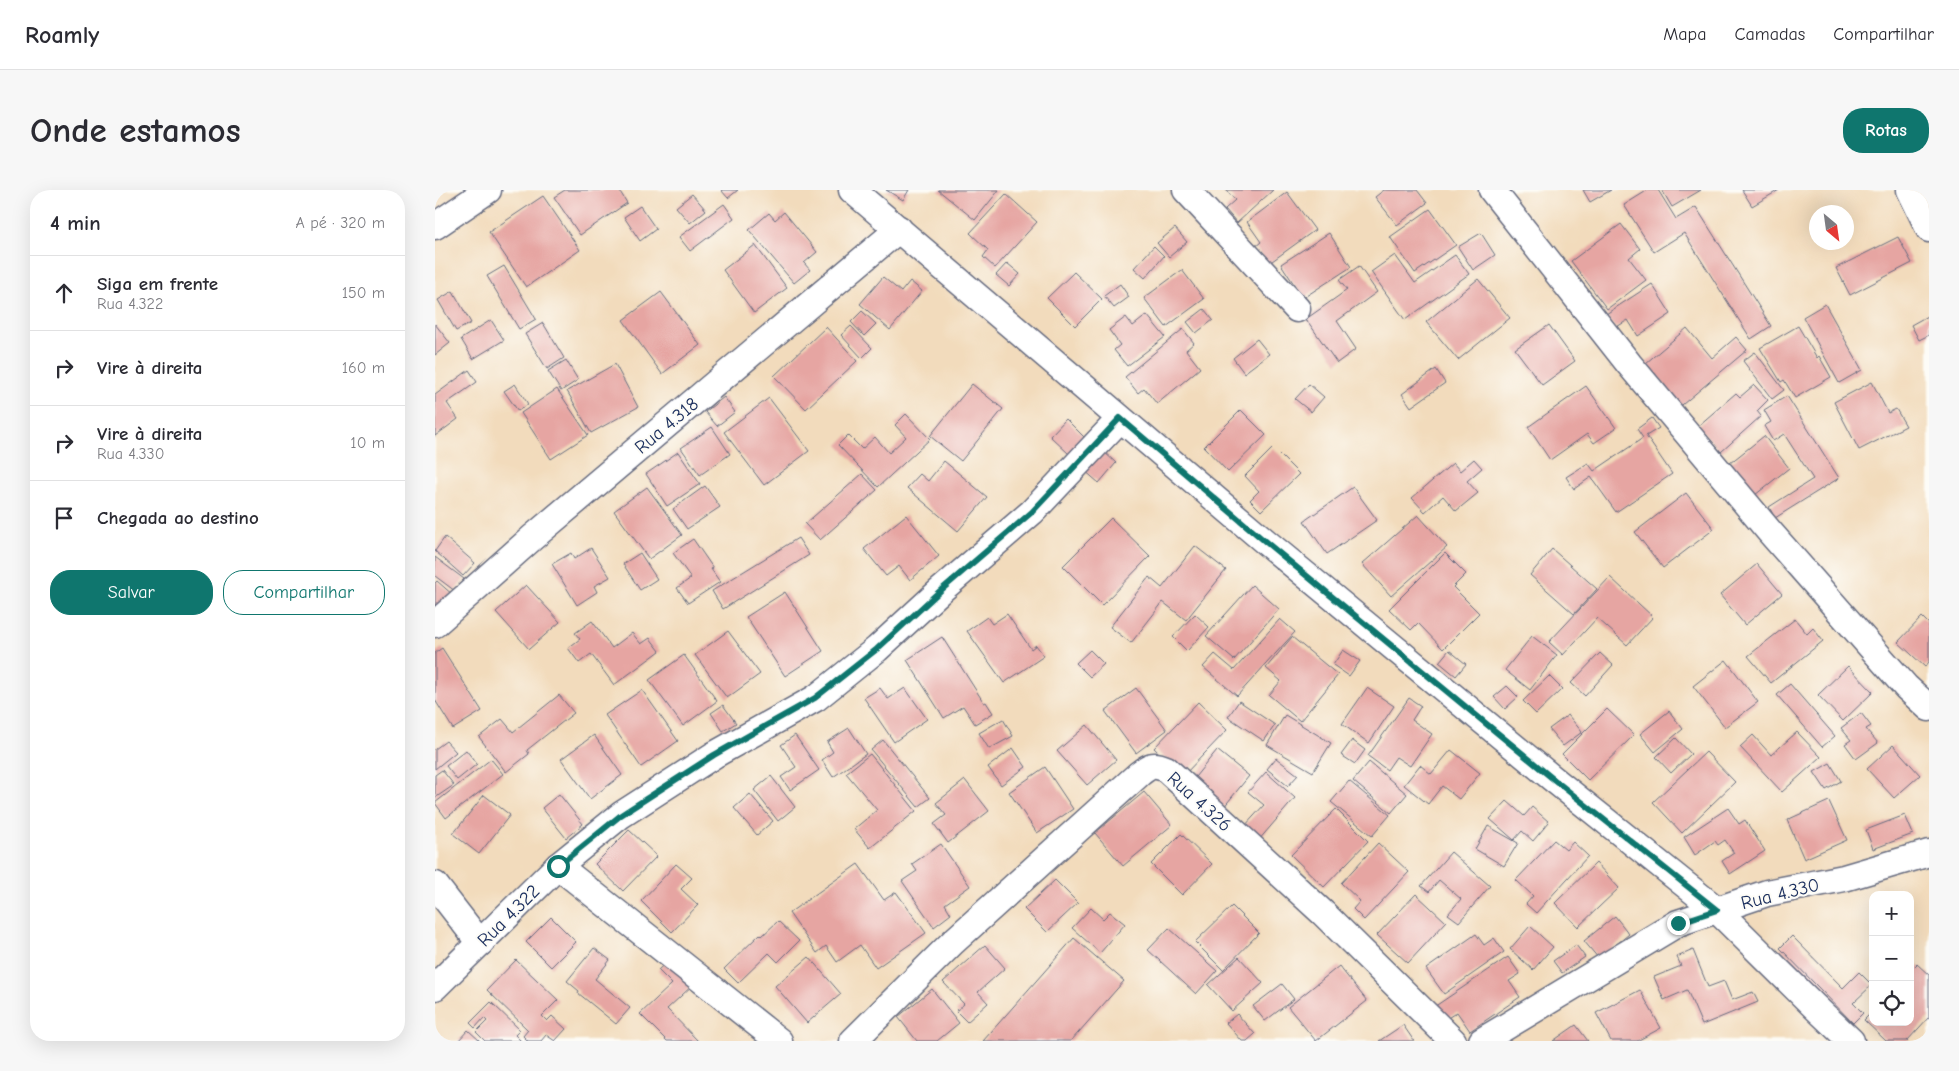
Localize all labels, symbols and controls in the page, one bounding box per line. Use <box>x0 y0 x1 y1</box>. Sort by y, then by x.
text: Roamly <box>25 21 99 49</box>
text: Mapa <box>1663 24 1706 45</box>
text: Camadas <box>1734 24 1805 45</box>
text: Compartilhar <box>1833 24 1934 45</box>
button: Rotas <box>1843 108 1929 153</box>
text: Onde estamos <box>30 110 241 151</box>
north arrow <box>1809 205 1854 250</box>
text: 4 min <box>50 211 101 235</box>
text: A pé · 320 m <box>296 214 385 232</box>
text: Siga em frente <box>97 273 218 295</box>
icon: ahead <box>50 279 78 307</box>
text: 150 m <box>342 284 385 302</box>
text: Rua 4.322 <box>97 295 163 313</box>
icon: right <box>50 354 78 382</box>
text: Vire à direita <box>97 357 202 379</box>
text: 160 m <box>342 359 385 377</box>
street label: Rua 4.318 <box>630 393 703 459</box>
text: Vire à direita <box>97 423 202 445</box>
icon: right <box>50 429 78 457</box>
text: 10 m <box>350 434 385 452</box>
text: Rua 4.330 <box>97 445 164 463</box>
icon: arrive <box>50 504 78 532</box>
text: Chegada ao destino <box>97 507 259 529</box>
button: Salvar <box>50 570 213 615</box>
button: Compartilhar <box>223 570 385 615</box>
street label: Rua 4.326 <box>1163 767 1236 836</box>
route start <box>547 855 570 878</box>
street label: Rua 4.330 <box>1739 874 1822 914</box>
street label: Rua 4.322 <box>473 880 544 951</box>
map controls <box>1869 891 1914 1026</box>
button: + <box>1869 891 1914 936</box>
route end <box>1667 912 1690 935</box>
button: − <box>1869 936 1914 981</box>
button: locate <box>1869 981 1914 1026</box>

